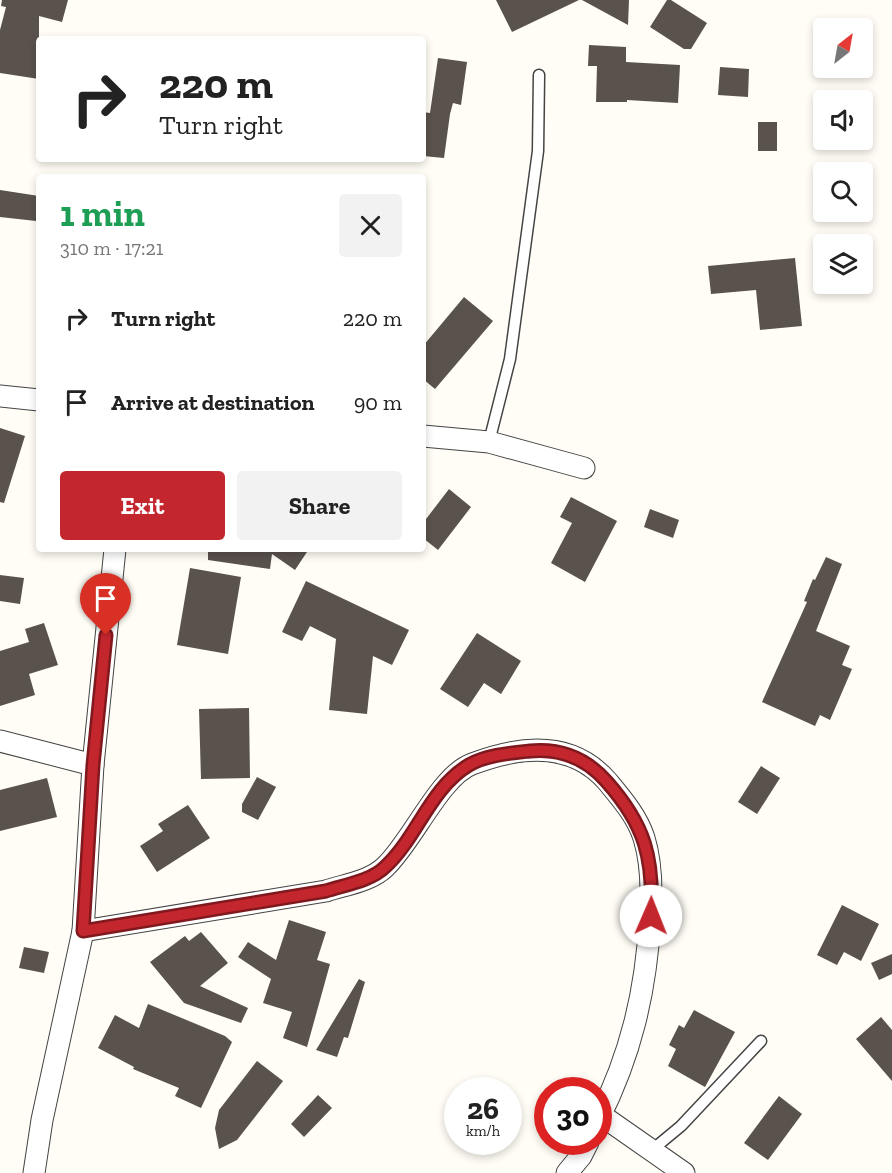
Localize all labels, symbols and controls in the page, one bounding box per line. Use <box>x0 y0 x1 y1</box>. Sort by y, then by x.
north arrow <box>813 18 873 78</box>
map controls <box>813 18 873 294</box>
text: 220 m <box>159 58 273 109</box>
icon: right <box>60 60 138 138</box>
button: sound <box>813 90 873 150</box>
text: Turn right <box>159 109 283 141</box>
button: search <box>813 162 873 222</box>
text: 1 min <box>60 192 145 235</box>
button: close <box>339 194 402 257</box>
button: layers <box>813 234 873 294</box>
text: 310 m · 17:21 <box>60 236 164 260</box>
icon: right <box>60 302 93 335</box>
text: Turn right <box>111 305 215 332</box>
text: 220 m <box>343 305 402 332</box>
icon: arrive <box>60 386 93 419</box>
text: Arrive at destination <box>111 389 314 416</box>
text: 90 m <box>354 389 402 416</box>
button: Exit <box>60 471 225 540</box>
button: Share <box>237 471 402 540</box>
pin <box>80 573 131 635</box>
icon: arrive <box>89 582 122 615</box>
position arrow <box>619 884 683 948</box>
speed limit sign: 30 <box>534 1077 612 1155</box>
text: 26 <box>467 1091 499 1127</box>
text: km/h <box>466 1122 500 1140</box>

